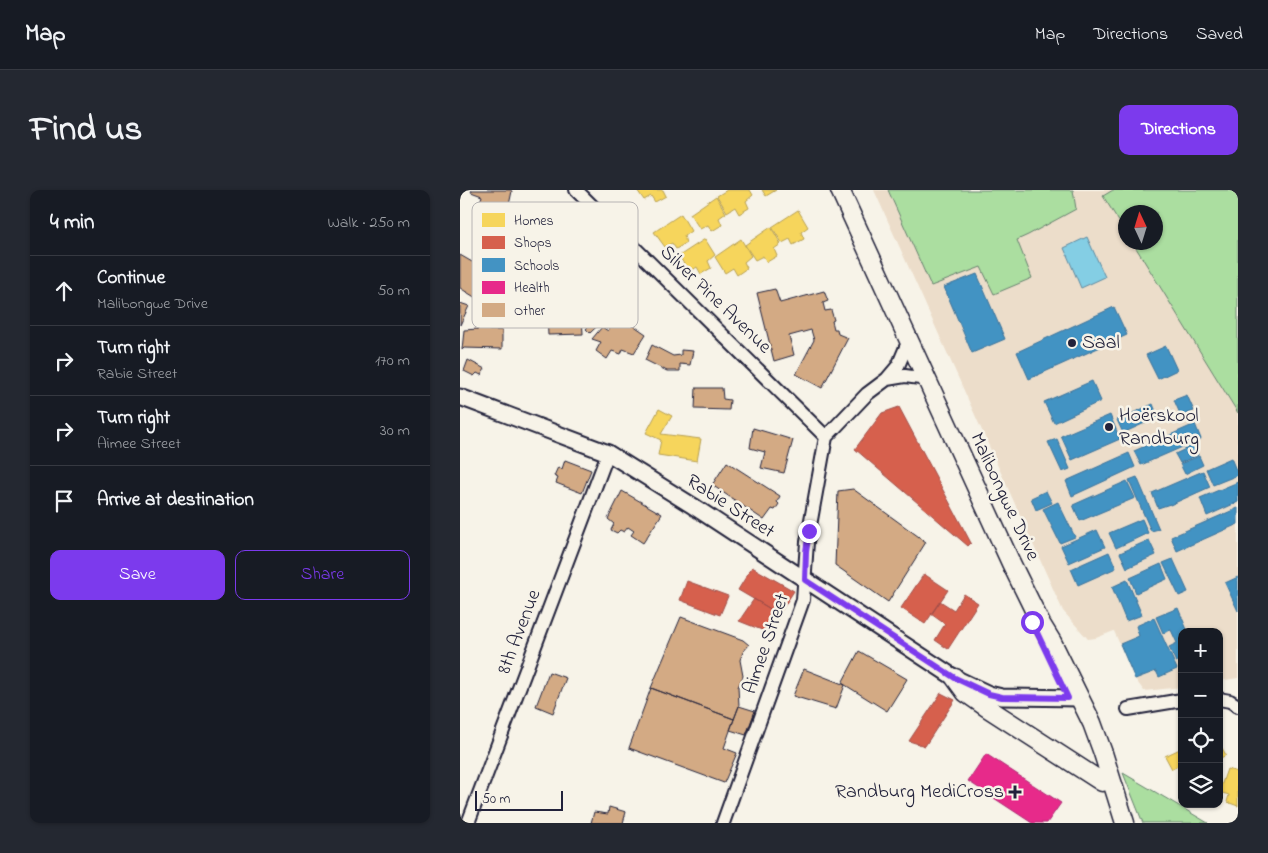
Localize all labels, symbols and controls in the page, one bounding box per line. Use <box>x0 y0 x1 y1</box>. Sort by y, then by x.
text: Map <box>25 17 66 52</box>
text: Map <box>1035 22 1065 48</box>
text: Directions <box>1093 22 1168 48</box>
text: Saved <box>1196 22 1243 48</box>
text: Find us <box>30 105 142 156</box>
button: Directions <box>1119 105 1238 155</box>
legend <box>472 202 638 328</box>
north arrow <box>1118 205 1163 250</box>
text: 4 min <box>50 208 94 238</box>
text: Walk · 250 m <box>327 211 410 235</box>
text: Homes <box>514 211 554 232</box>
text: Shops <box>514 233 552 254</box>
street label: Silver Pine Avenue <box>652 239 778 361</box>
text: Schools <box>514 256 559 277</box>
text: Continue <box>97 265 165 292</box>
icon: ahead <box>50 277 78 305</box>
text: Health <box>514 278 550 299</box>
text: 50 m <box>378 279 410 303</box>
text: Malibongwe Drive <box>97 292 208 316</box>
text: Other <box>514 301 546 322</box>
place label: Saal <box>1082 329 1120 358</box>
text: Turn right <box>97 335 170 362</box>
marker: Saal <box>1066 337 1078 349</box>
icon: right <box>50 347 78 375</box>
text: 170 m <box>375 349 410 373</box>
text: Rabie Street <box>97 362 177 386</box>
place label: Hoërskool Randburg <box>1119 402 1199 455</box>
text: Turn right <box>97 405 170 432</box>
icon: right <box>50 417 78 445</box>
text: 30 m <box>380 419 410 443</box>
marker: Hoërskool Randburg <box>1103 421 1115 433</box>
street label: Malibongwe Drive <box>961 428 1046 566</box>
text: Aimee Street <box>97 432 181 456</box>
street label: Rabie Street <box>680 468 780 547</box>
icon: arrive <box>50 487 78 515</box>
text: Arrive at destination <box>97 487 254 514</box>
route end <box>798 520 821 543</box>
button: Save <box>50 550 225 600</box>
button: Share <box>235 550 410 600</box>
street label: 8th Avenue <box>491 585 549 679</box>
street label: Aimee Street <box>736 589 798 698</box>
route start <box>1021 611 1044 634</box>
map controls <box>1178 628 1223 808</box>
button: + <box>1178 628 1223 673</box>
button: − <box>1178 673 1223 718</box>
button: locate <box>1178 718 1223 763</box>
button: layers <box>1178 763 1223 808</box>
place label: Randburg MediCross <box>835 778 1004 808</box>
marker: Randburg MediCross <box>1008 785 1022 799</box>
scale bar <box>475 788 562 811</box>
text: 50 m <box>482 789 510 810</box>

